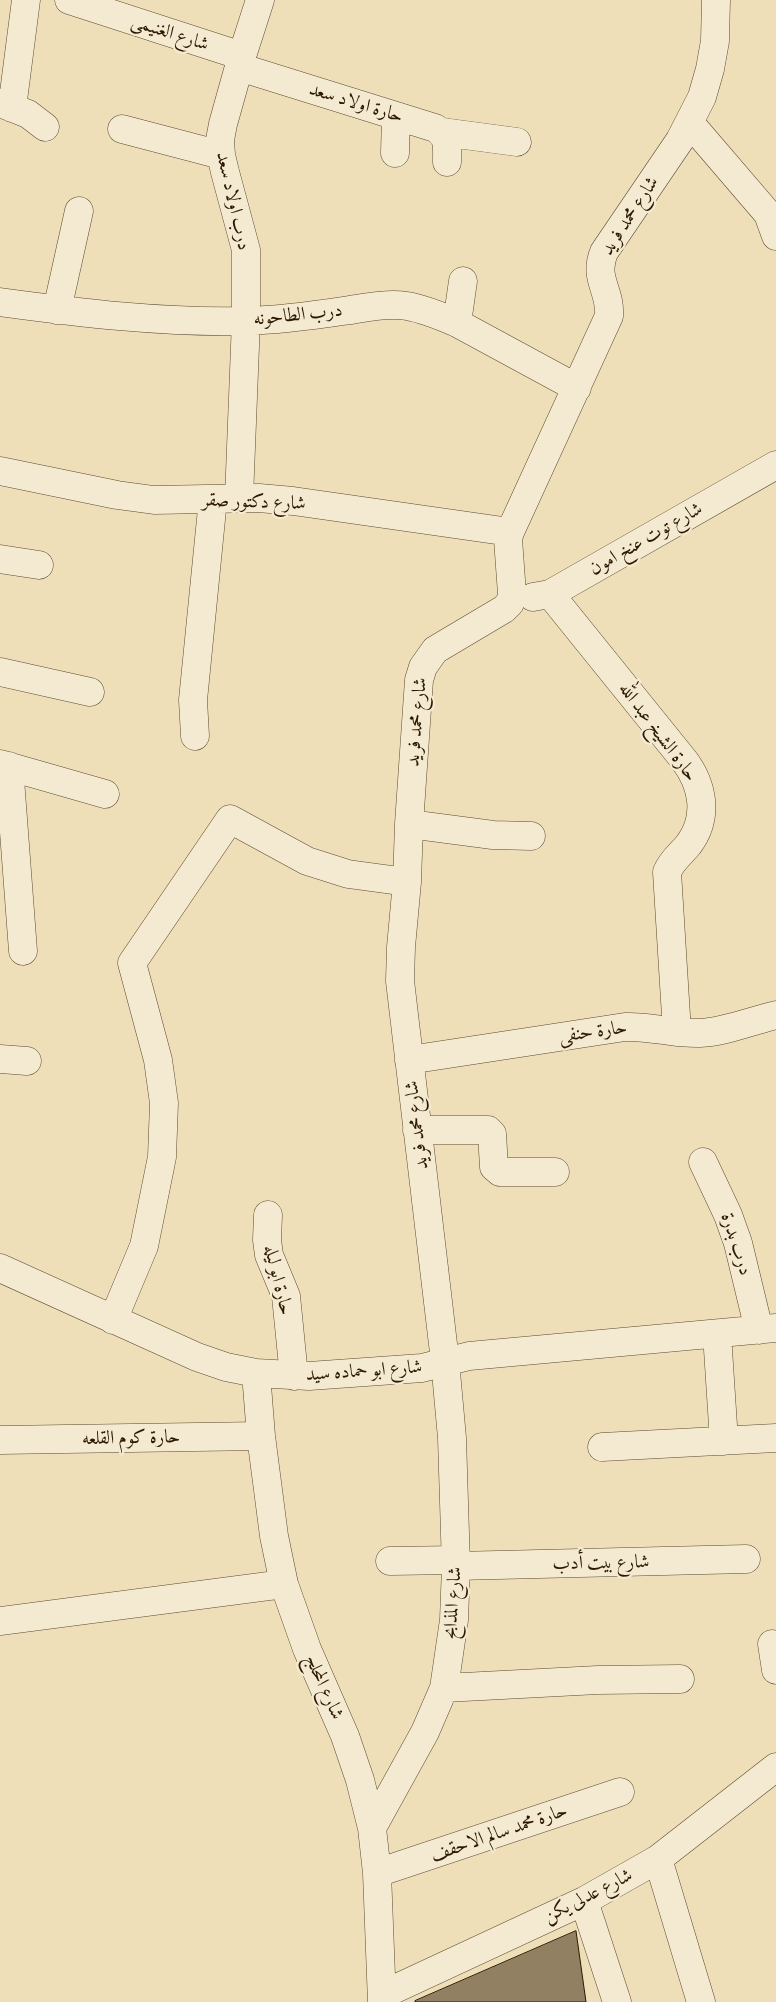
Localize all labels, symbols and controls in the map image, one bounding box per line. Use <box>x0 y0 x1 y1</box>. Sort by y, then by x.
street label: شارع الغنيمى <box>128 10 212 56</box>
street label: حارة اولاد سعد <box>306 78 406 128</box>
street label: درب اولاد سعد <box>211 149 255 253</box>
street label: شارع محمد فريد <box>596 172 664 260</box>
street label: درب الطاحونه <box>252 299 344 331</box>
street label: شارع دكتور صقر <box>202 489 306 515</box>
street label: شارع توت عنخ امون <box>585 497 707 581</box>
street label: شارع محمد فريد <box>402 676 432 768</box>
street label: حارة الشيخ عبد الله <box>613 678 703 786</box>
street label: حارة حنفى <box>558 1016 628 1048</box>
street label: شارع محمد فريد <box>400 1079 434 1171</box>
street label: درب بدرة <box>715 1210 757 1278</box>
street label: حارة ابو ليله <box>258 1243 298 1317</box>
street label: شارع ابو حماده سيد <box>305 1356 423 1386</box>
street label: حارة كوم القلعه <box>82 1426 180 1450</box>
street label: شارع بيت أدب <box>552 1551 650 1575</box>
street label: شارع المذابح <box>439 1566 467 1640</box>
street label: شارع المحلج <box>300 1651 348 1723</box>
street label: حارة محمد سالم الاحقف <box>428 1799 570 1867</box>
street label: شارع عدلى يكن <box>540 1864 636 1928</box>

